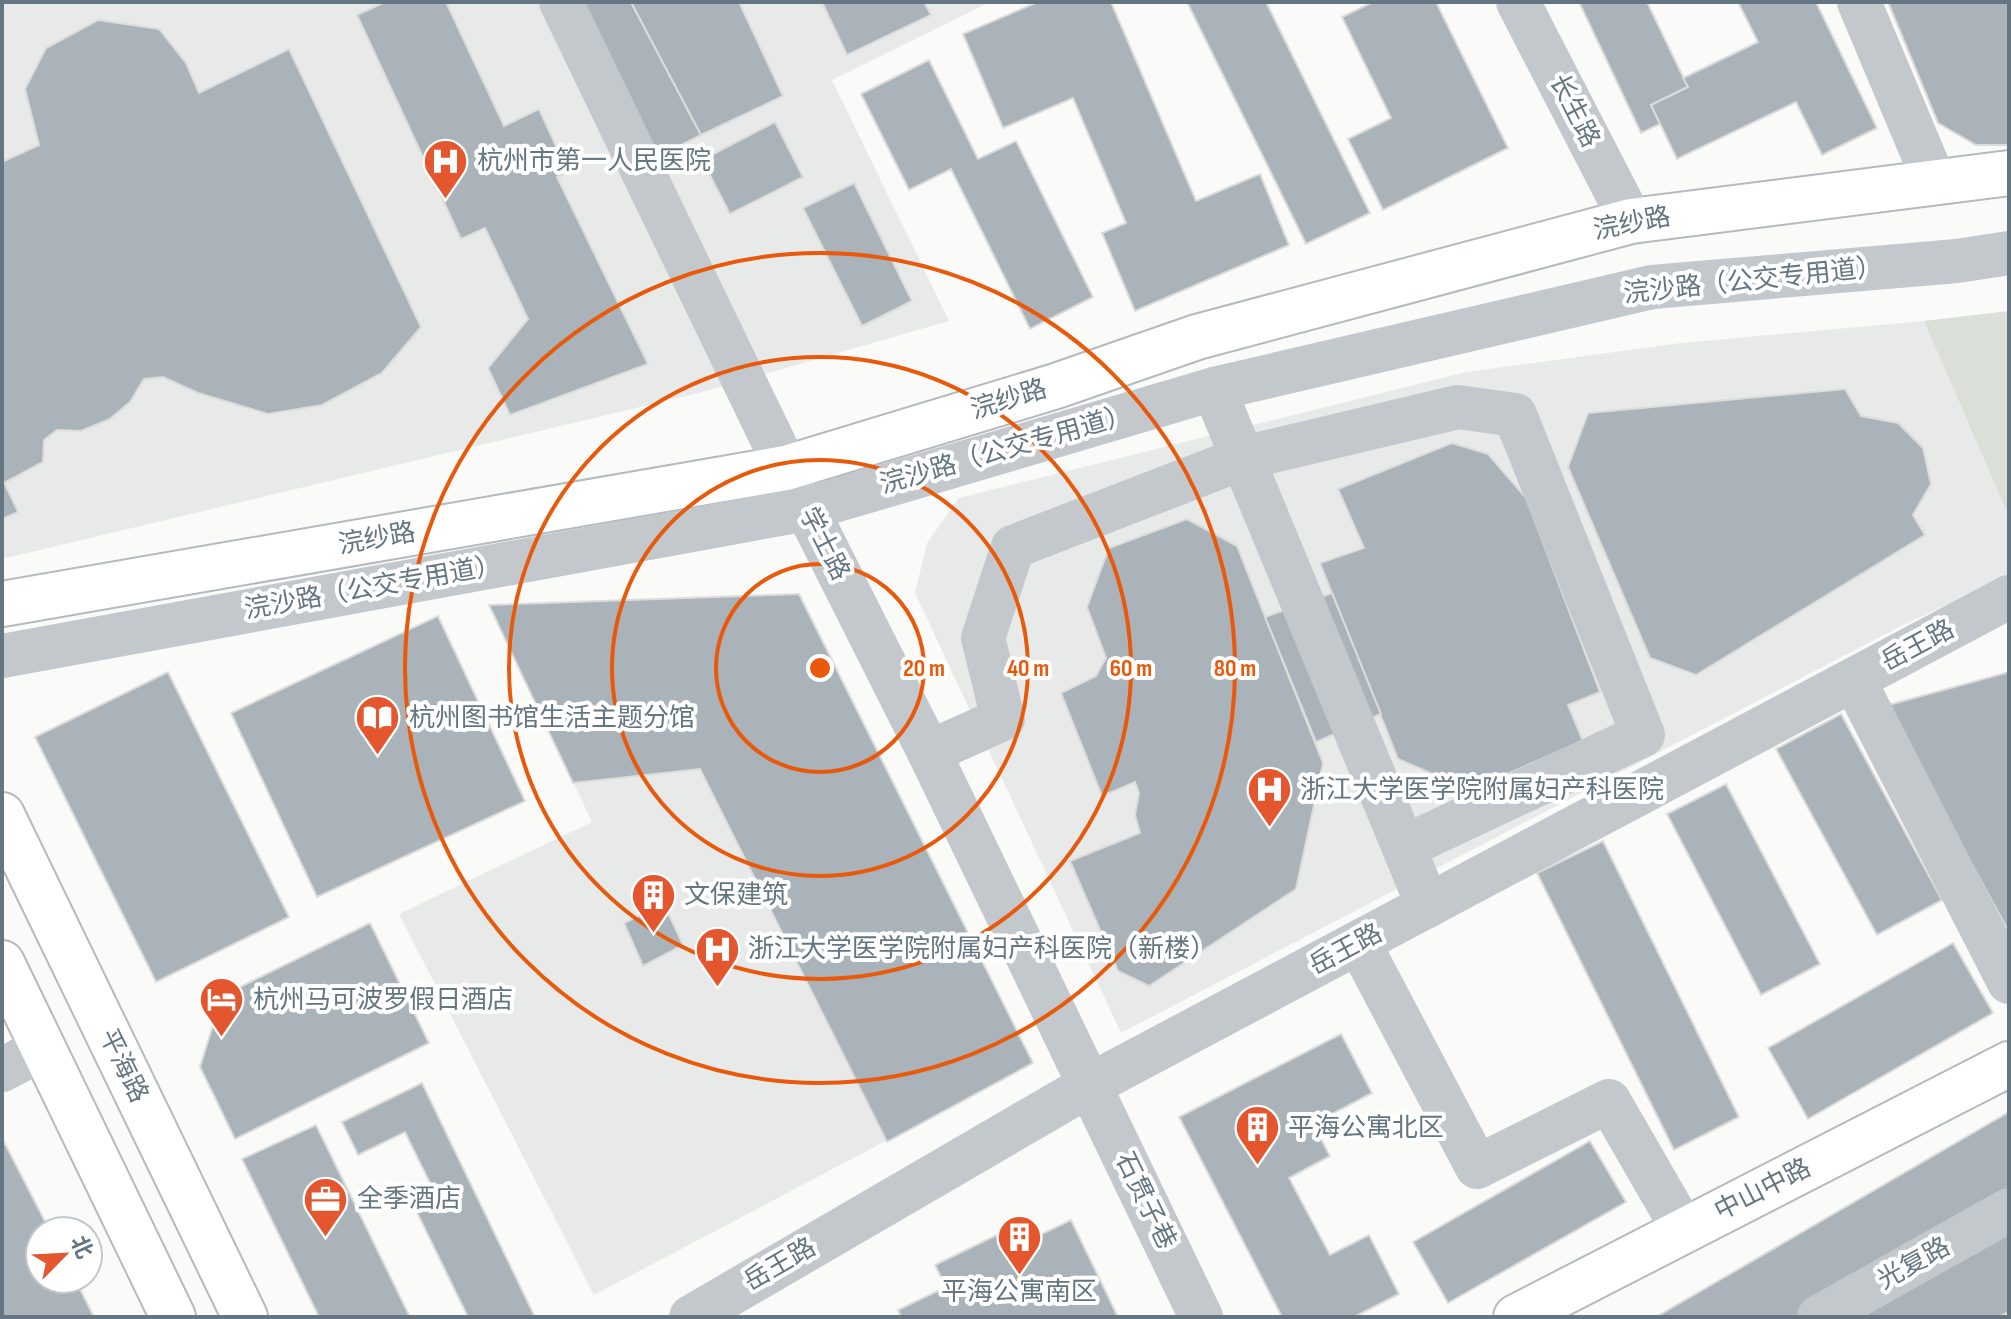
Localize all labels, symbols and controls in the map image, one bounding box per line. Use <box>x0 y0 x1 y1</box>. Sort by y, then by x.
street label: 长生路 <box>1542 69 1606 153</box>
hospital icon: 杭州市第一人民医院 <box>422 137 470 200</box>
place label: 杭州市第一人民医院 <box>477 146 711 177</box>
street label: 浣纱路 <box>1591 201 1673 247</box>
street label: 浣沙路（公交专用道） <box>1622 252 1884 310</box>
street label: 浣纱路 <box>967 374 1051 426</box>
street label: 浣沙路（公交专用道） <box>877 399 1135 501</box>
street label: 学士路 <box>792 502 856 586</box>
street label: 浣纱路 <box>336 517 418 561</box>
street label: 浣沙路（公交专用道） <box>242 550 504 626</box>
street label: 岳王路 <box>1876 614 1960 678</box>
centre of rings <box>806 654 834 682</box>
text: 20 m <box>903 654 945 683</box>
text: 40 m <box>1007 654 1049 683</box>
text: 60 m <box>1110 654 1152 683</box>
text: 80 m <box>1214 654 1256 683</box>
library icon: 杭州图书馆生活主题分馆 <box>354 694 402 757</box>
place label: 杭州图书馆生活主题分馆 <box>409 703 695 734</box>
hospital icon: 浙江大学医学院附属妇产科医院 <box>1245 766 1293 829</box>
place label: 浙江大学医学院附属妇产科医院 <box>1300 775 1664 806</box>
building icon: 文保建筑 <box>629 871 677 934</box>
place label: 文保建筑 <box>684 880 788 911</box>
street label: 岳王路 <box>1304 918 1388 982</box>
hospital icon: 浙江大学医学院附属妇产科医院（新楼） <box>693 925 741 988</box>
place label: 浙江大学医学院附属妇产科医院（新楼） <box>748 934 1216 965</box>
hotel icon: 杭州马可波罗假日酒店 <box>198 976 246 1039</box>
place label: 杭州马可波罗假日酒店 <box>253 985 513 1016</box>
street label: 平海路 <box>92 1024 154 1108</box>
building icon: 平海公寓北区 <box>1233 1104 1281 1167</box>
place label: 平海公寓北区 <box>1288 1113 1444 1144</box>
street label: 石贯子巷 <box>1108 1147 1182 1255</box>
street label: 中山中路 <box>1710 1153 1816 1227</box>
office icon: 全季酒店 <box>302 1175 350 1238</box>
place label: 全季酒店 <box>357 1184 461 1215</box>
building icon: 平海公寓南区 <box>995 1213 1043 1276</box>
north arrow <box>24 1215 104 1295</box>
text: 北 <box>64 1232 98 1263</box>
street label: 岳王路 <box>738 1232 822 1298</box>
street label: 光复路 <box>1872 1232 1956 1296</box>
place label: 平海公寓南区 <box>941 1277 1097 1308</box>

